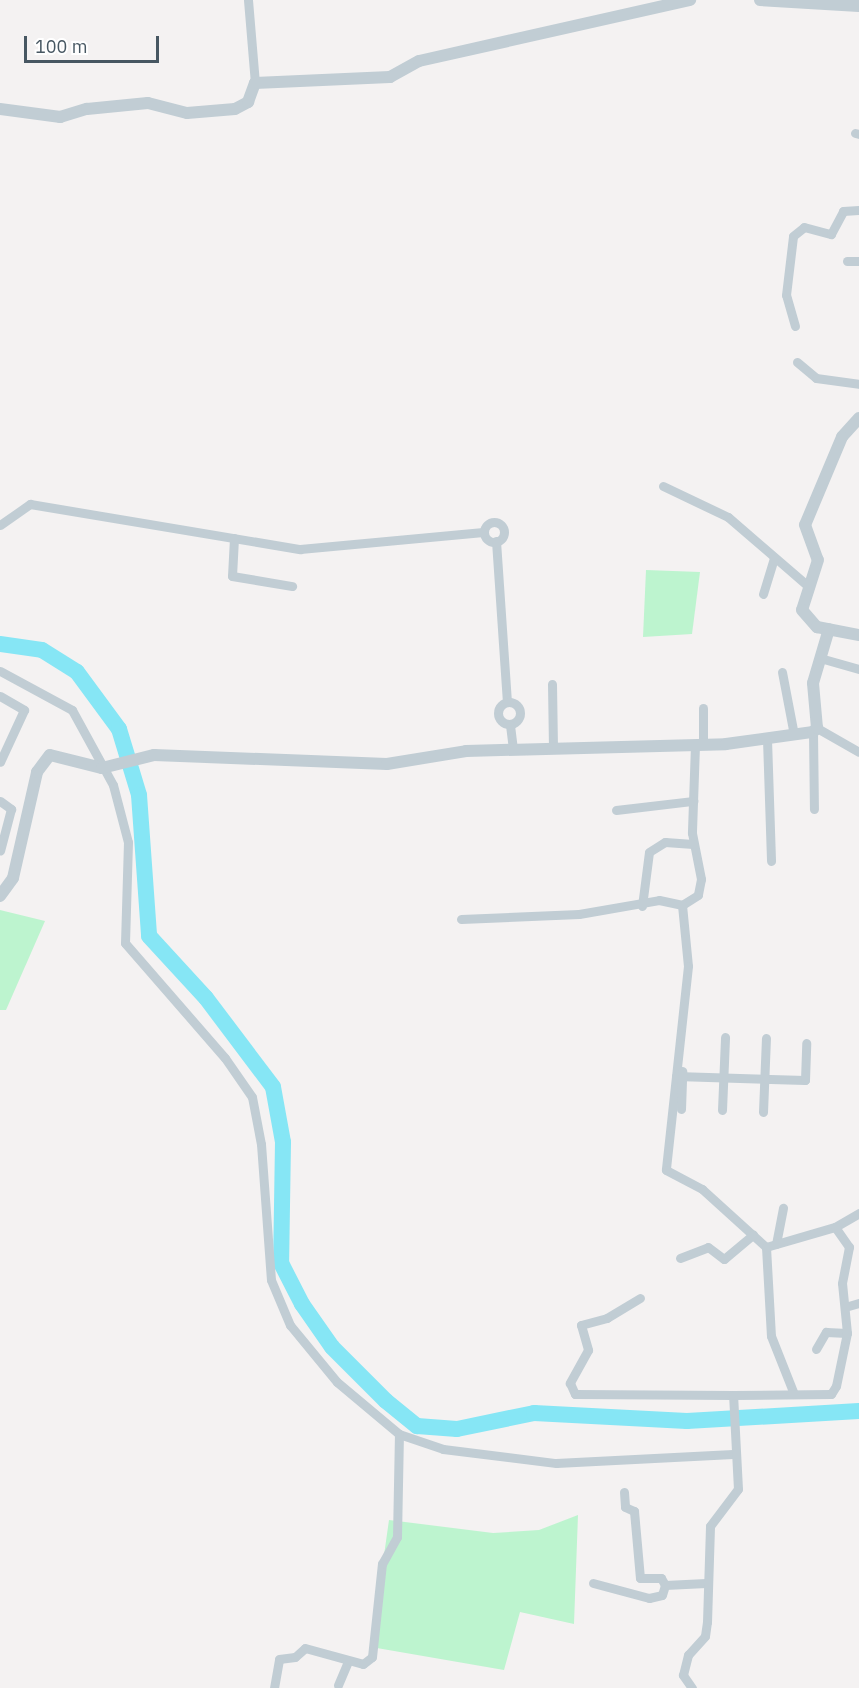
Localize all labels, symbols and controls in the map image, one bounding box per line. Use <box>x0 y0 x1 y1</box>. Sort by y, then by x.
scale bar <box>27 24 162 62</box>
text: 100 m <box>35 35 87 58</box>

